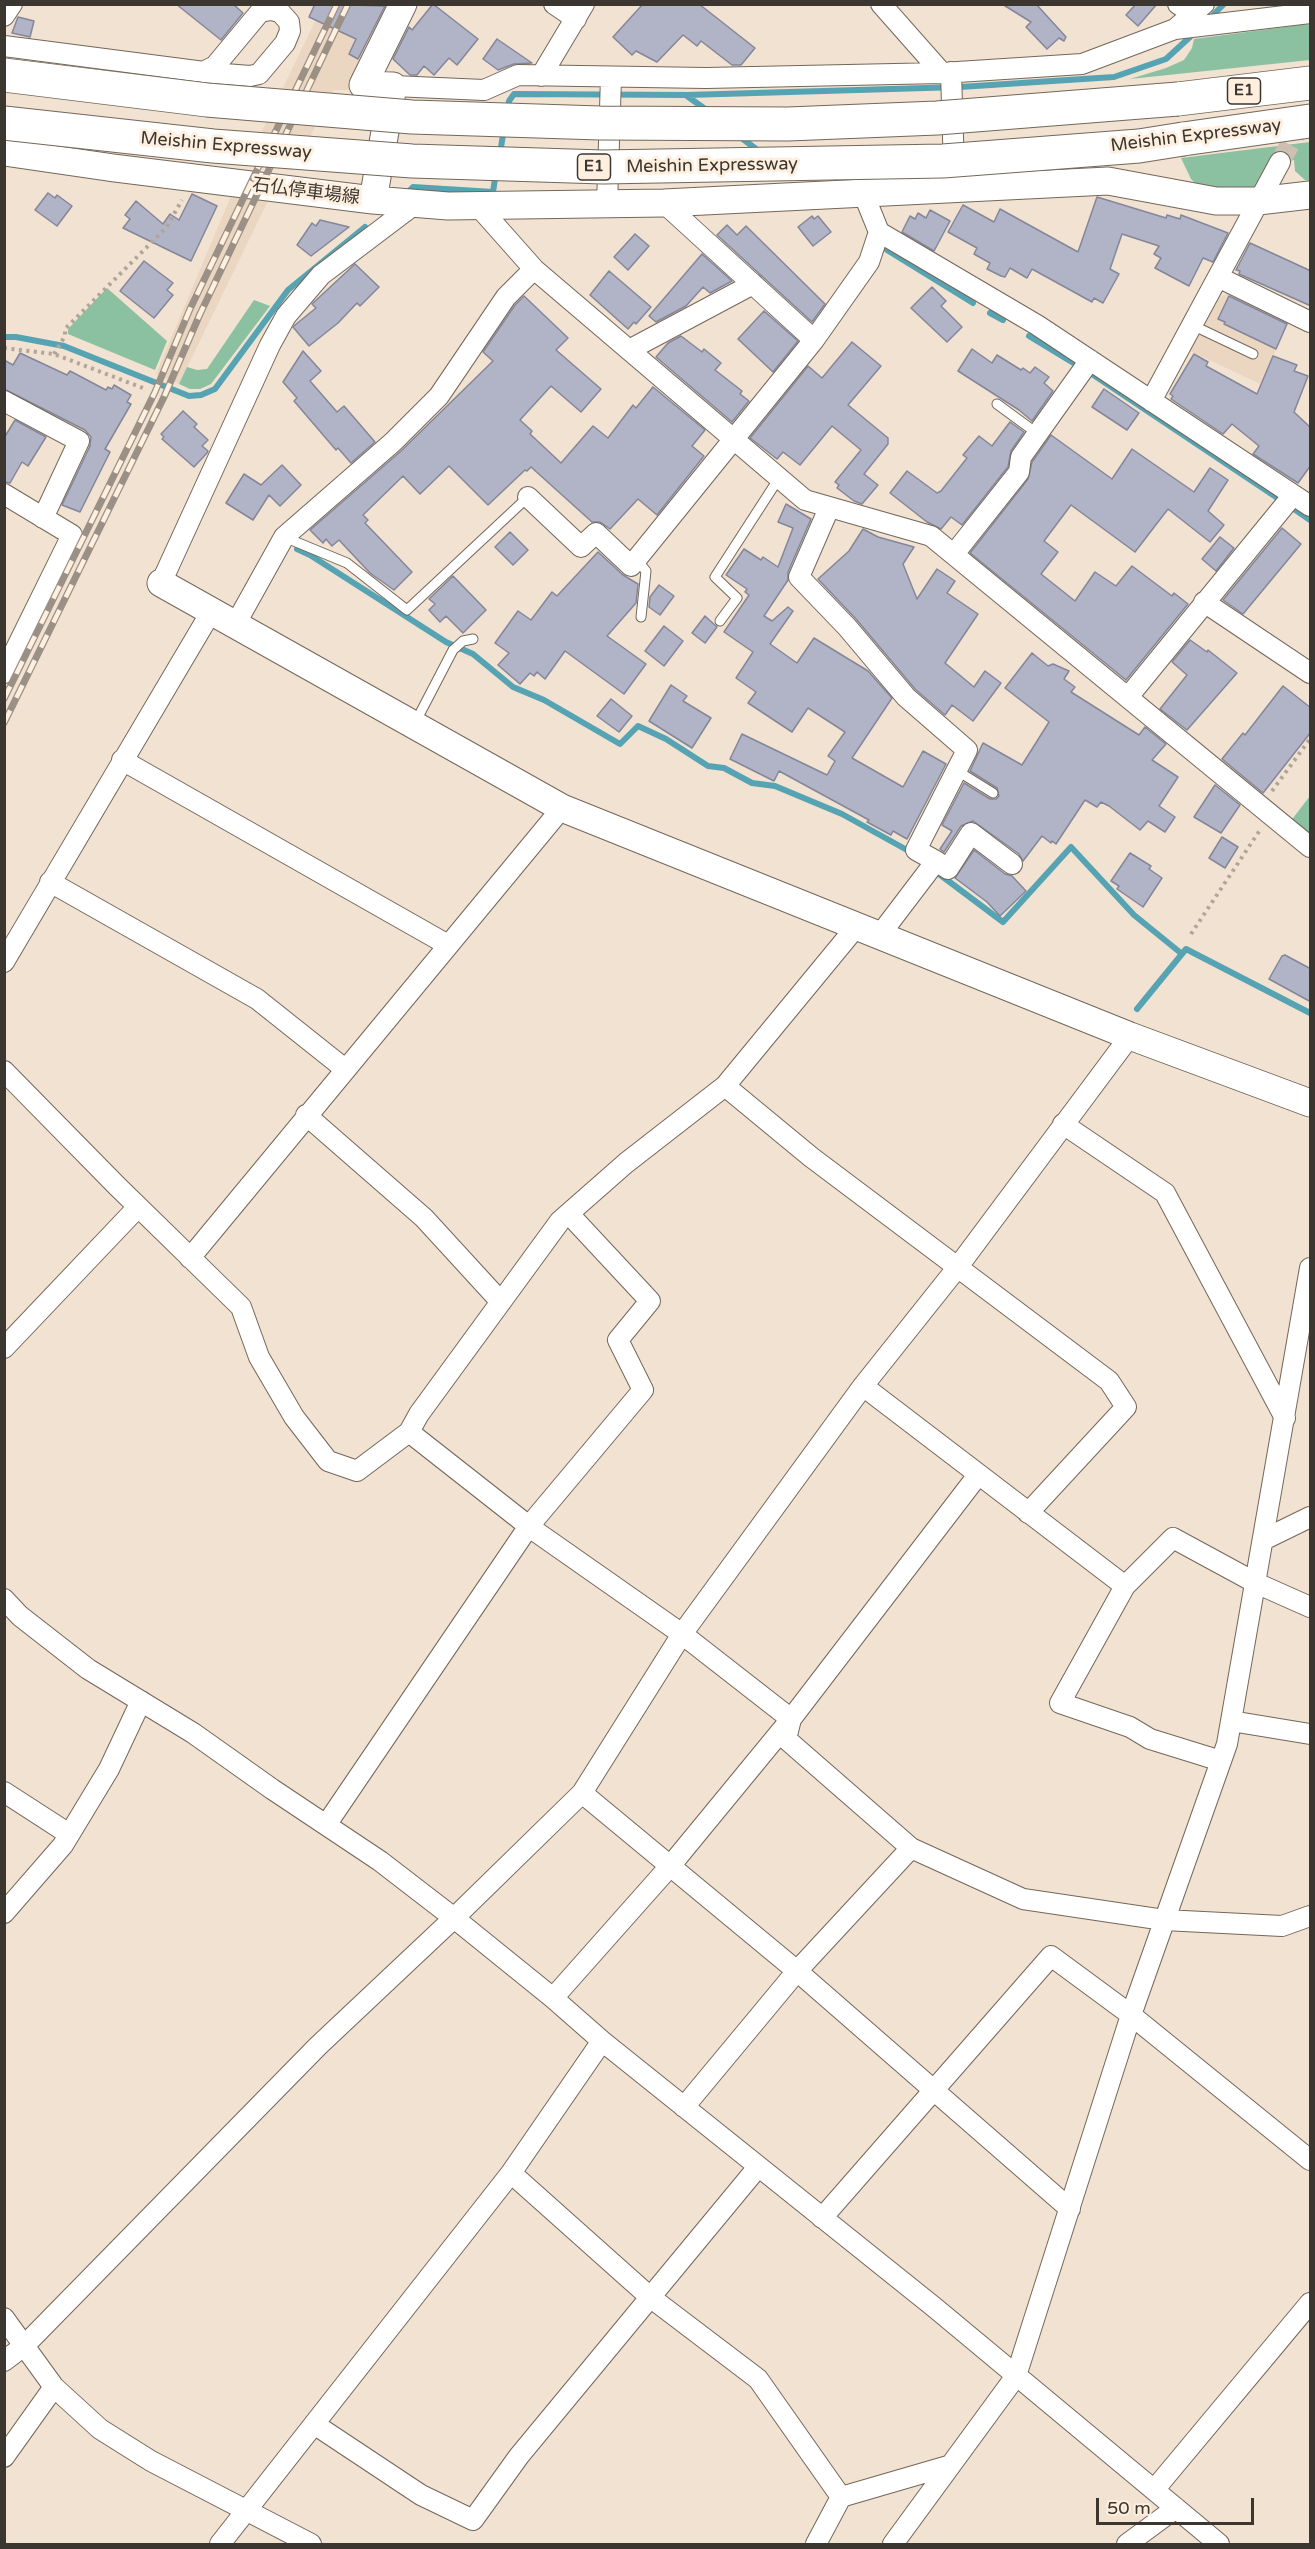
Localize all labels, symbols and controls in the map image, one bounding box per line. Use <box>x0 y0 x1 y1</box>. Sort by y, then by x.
road number: E1 <box>1228 78 1260 104</box>
street label: Meishin Expressway <box>1109 115 1283 157</box>
street label: Meishin Expressway <box>139 128 313 164</box>
road number: E1 <box>578 154 610 180</box>
street label: Meishin Expressway <box>626 154 798 178</box>
street label: 石仏停車場線 <box>251 175 361 209</box>
scale bar <box>1099 2486 1256 2524</box>
text: 50 m <box>1107 2497 1151 2519</box>

